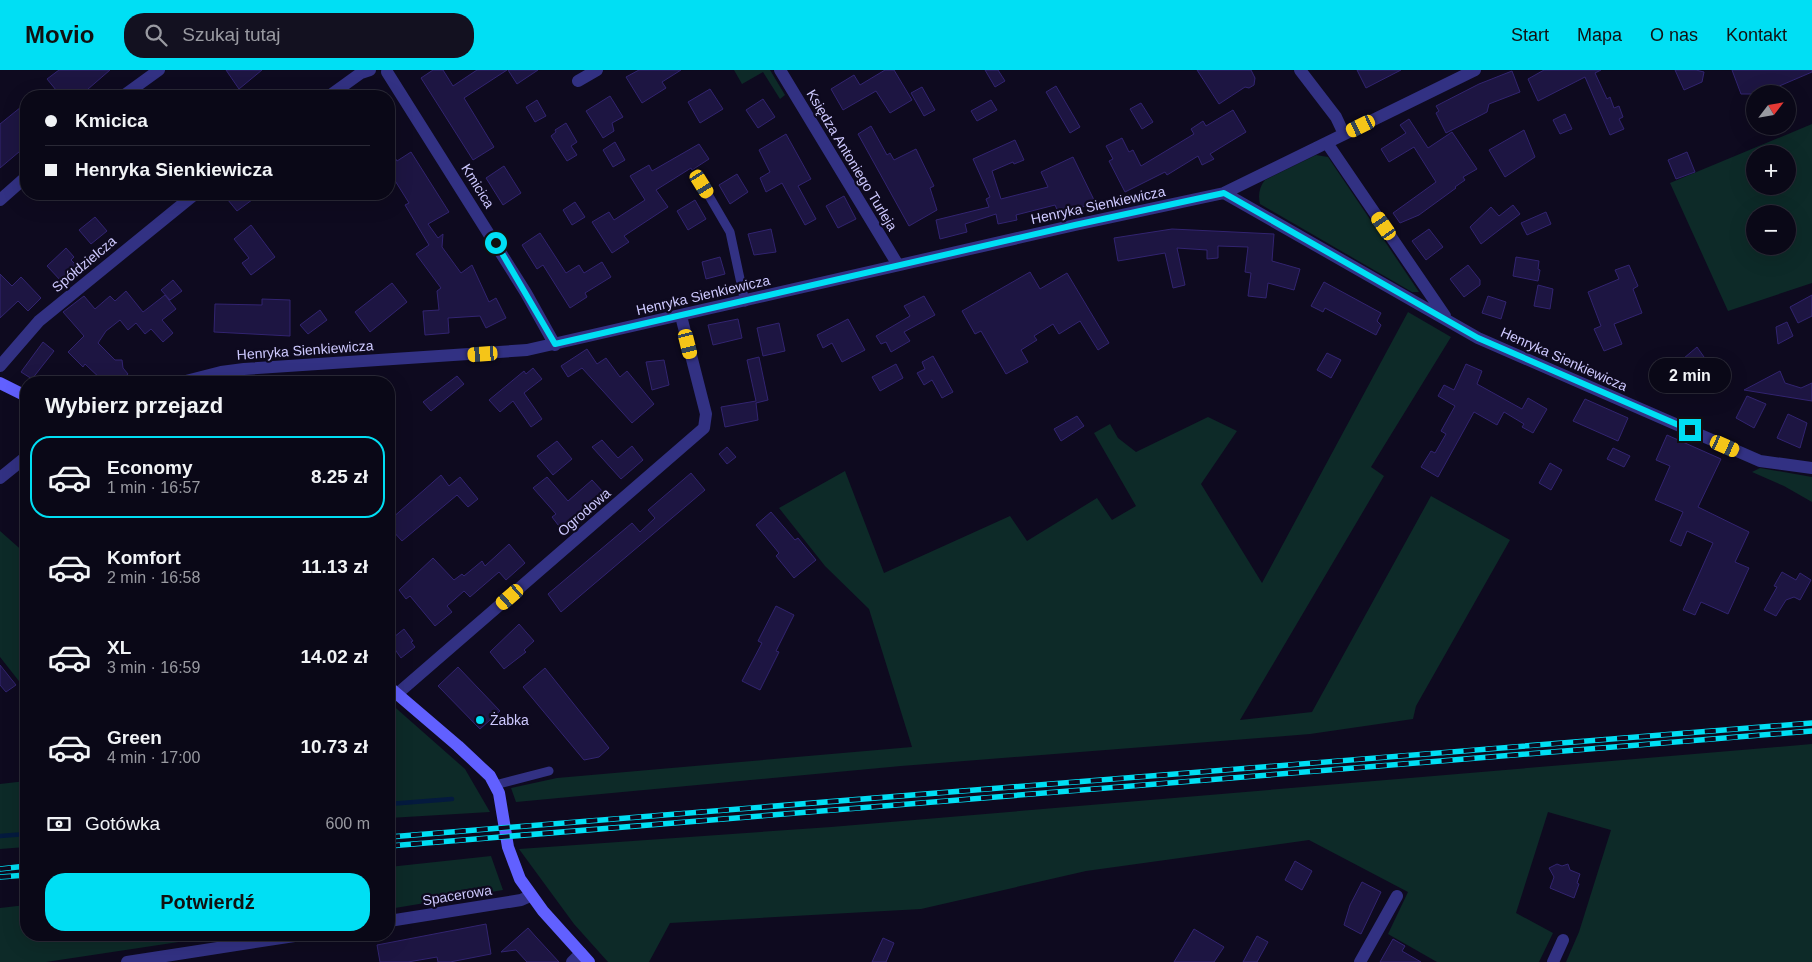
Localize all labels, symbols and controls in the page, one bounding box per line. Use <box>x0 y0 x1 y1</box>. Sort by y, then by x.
search box <box>124 13 474 58</box>
text: Movio <box>25 21 94 48</box>
icon: search <box>142 21 170 49</box>
text: Szukaj tutaj <box>182 24 281 45</box>
text: Start <box>1511 25 1549 45</box>
text: Mapa <box>1577 25 1622 45</box>
text: O nas <box>1650 25 1698 45</box>
text: Kontakt <box>1726 25 1787 45</box>
north arrow <box>1746 85 1796 135</box>
map controls <box>1746 85 1796 255</box>
street label: Księdza Antoniego Turleja <box>803 86 901 234</box>
text: Kmicica <box>75 110 148 131</box>
car <box>1344 113 1377 139</box>
button: + <box>1746 145 1796 195</box>
text: Henryka Sienkiewicza <box>75 159 273 180</box>
street label: Kmicica <box>458 161 498 211</box>
car <box>687 167 716 201</box>
street label: Henryka Sienkiewicza <box>1029 183 1167 227</box>
button: − <box>1746 205 1796 255</box>
car <box>1369 209 1398 243</box>
street label: Spółdzielcza <box>49 232 119 295</box>
route start <box>485 232 507 254</box>
street label: Henryka Sienkiewicza <box>634 272 772 318</box>
street label: Henryka Sienkiewicza <box>1498 324 1630 394</box>
car <box>677 328 698 360</box>
street label: Henryka Sienkiewicza <box>236 337 374 363</box>
car <box>467 345 498 363</box>
callout: 2 min <box>1649 358 1731 392</box>
text: 2 min <box>1669 367 1711 384</box>
text: Wybierz przejazd <box>45 393 223 418</box>
route end <box>1679 419 1701 441</box>
car <box>1708 433 1741 459</box>
icon: car <box>47 455 92 500</box>
text: Economy <box>107 457 193 478</box>
text: 8.25 zł <box>311 466 368 487</box>
text: 1 min · 16:57 <box>107 479 200 496</box>
street label: Ogrodowa <box>554 485 614 539</box>
icon: car <box>47 545 92 590</box>
text: Komfort <box>107 547 181 568</box>
text: 11.13 zł <box>301 556 368 577</box>
text: 2 min · 16:58 <box>107 569 200 586</box>
car <box>493 581 526 613</box>
icon: car <box>47 635 92 680</box>
text: XL <box>107 637 131 658</box>
text: 14.02 zł <box>300 646 368 667</box>
text: 3 min · 16:59 <box>107 659 200 676</box>
place label: Żabka <box>490 711 529 728</box>
marker: Żabka <box>474 714 486 726</box>
icon: car <box>47 725 92 770</box>
text: Green <box>107 727 162 748</box>
text: 10.73 zł <box>300 736 368 757</box>
text: 4 min · 17:00 <box>107 749 200 766</box>
icon: cash <box>45 810 73 838</box>
text: Gotówka <box>85 813 160 834</box>
text: 600 m <box>326 815 370 832</box>
button: Potwierdź <box>45 873 370 931</box>
street label: Spacerowa <box>421 882 493 908</box>

